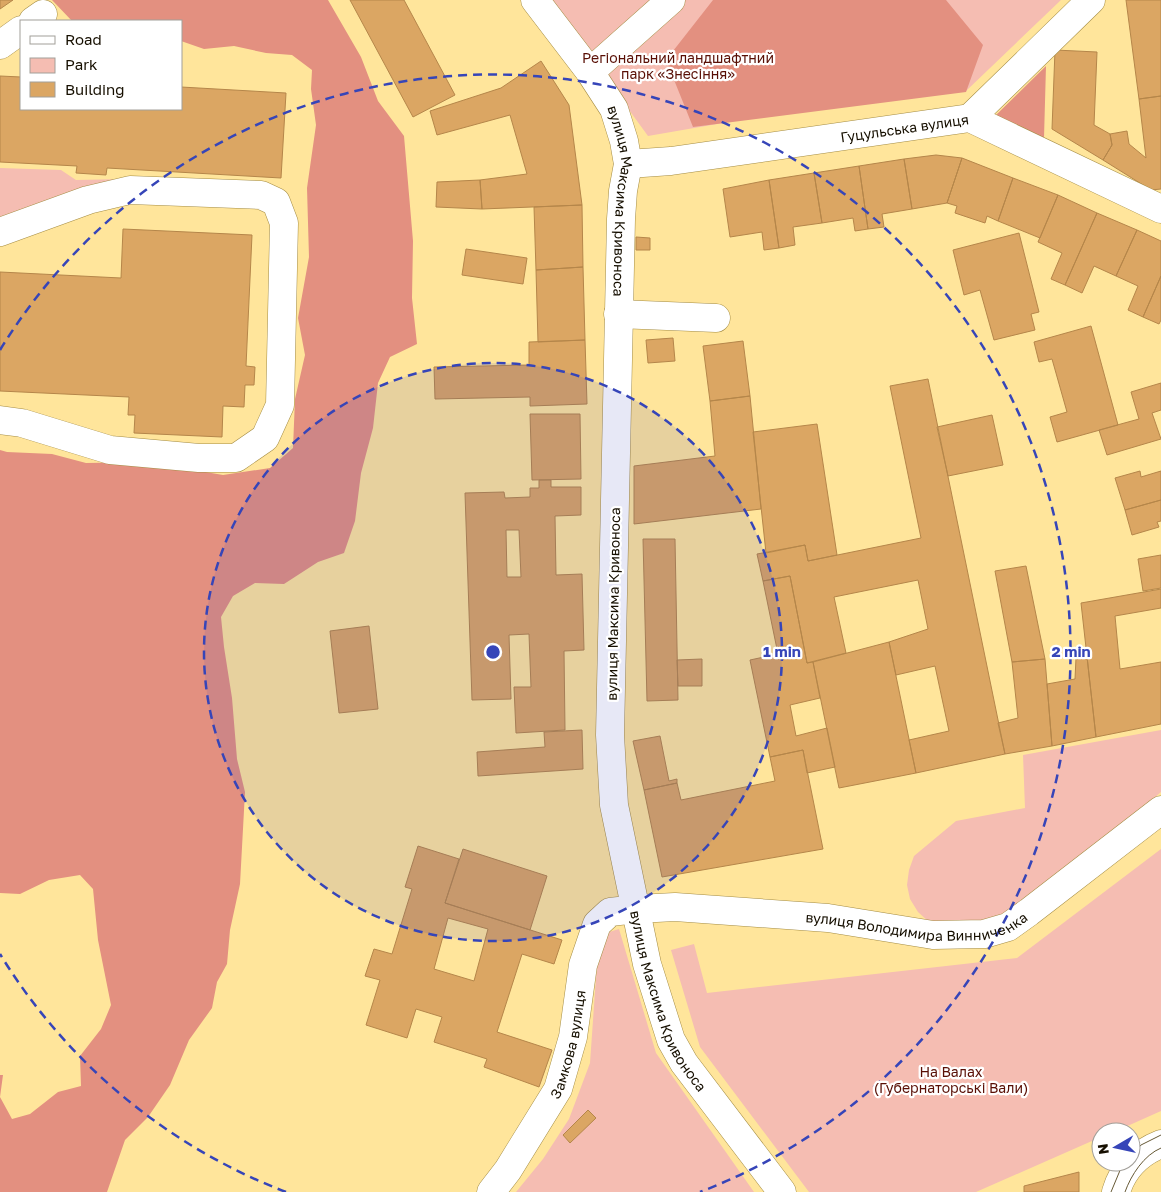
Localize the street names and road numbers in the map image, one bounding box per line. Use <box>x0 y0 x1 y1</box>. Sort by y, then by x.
street label: вулиця Максима Кривоноса <box>605 103 637 297</box>
street label: Гуцульська вулиця <box>839 110 970 145</box>
street label: вулиця Максима Кривоноса <box>603 507 623 701</box>
street label: вулиця Володимира Винниченка <box>805 908 1030 944</box>
street label: вулиця Максима Кривоноса <box>628 909 711 1094</box>
street label: Замкова вулиця <box>546 989 588 1102</box>

